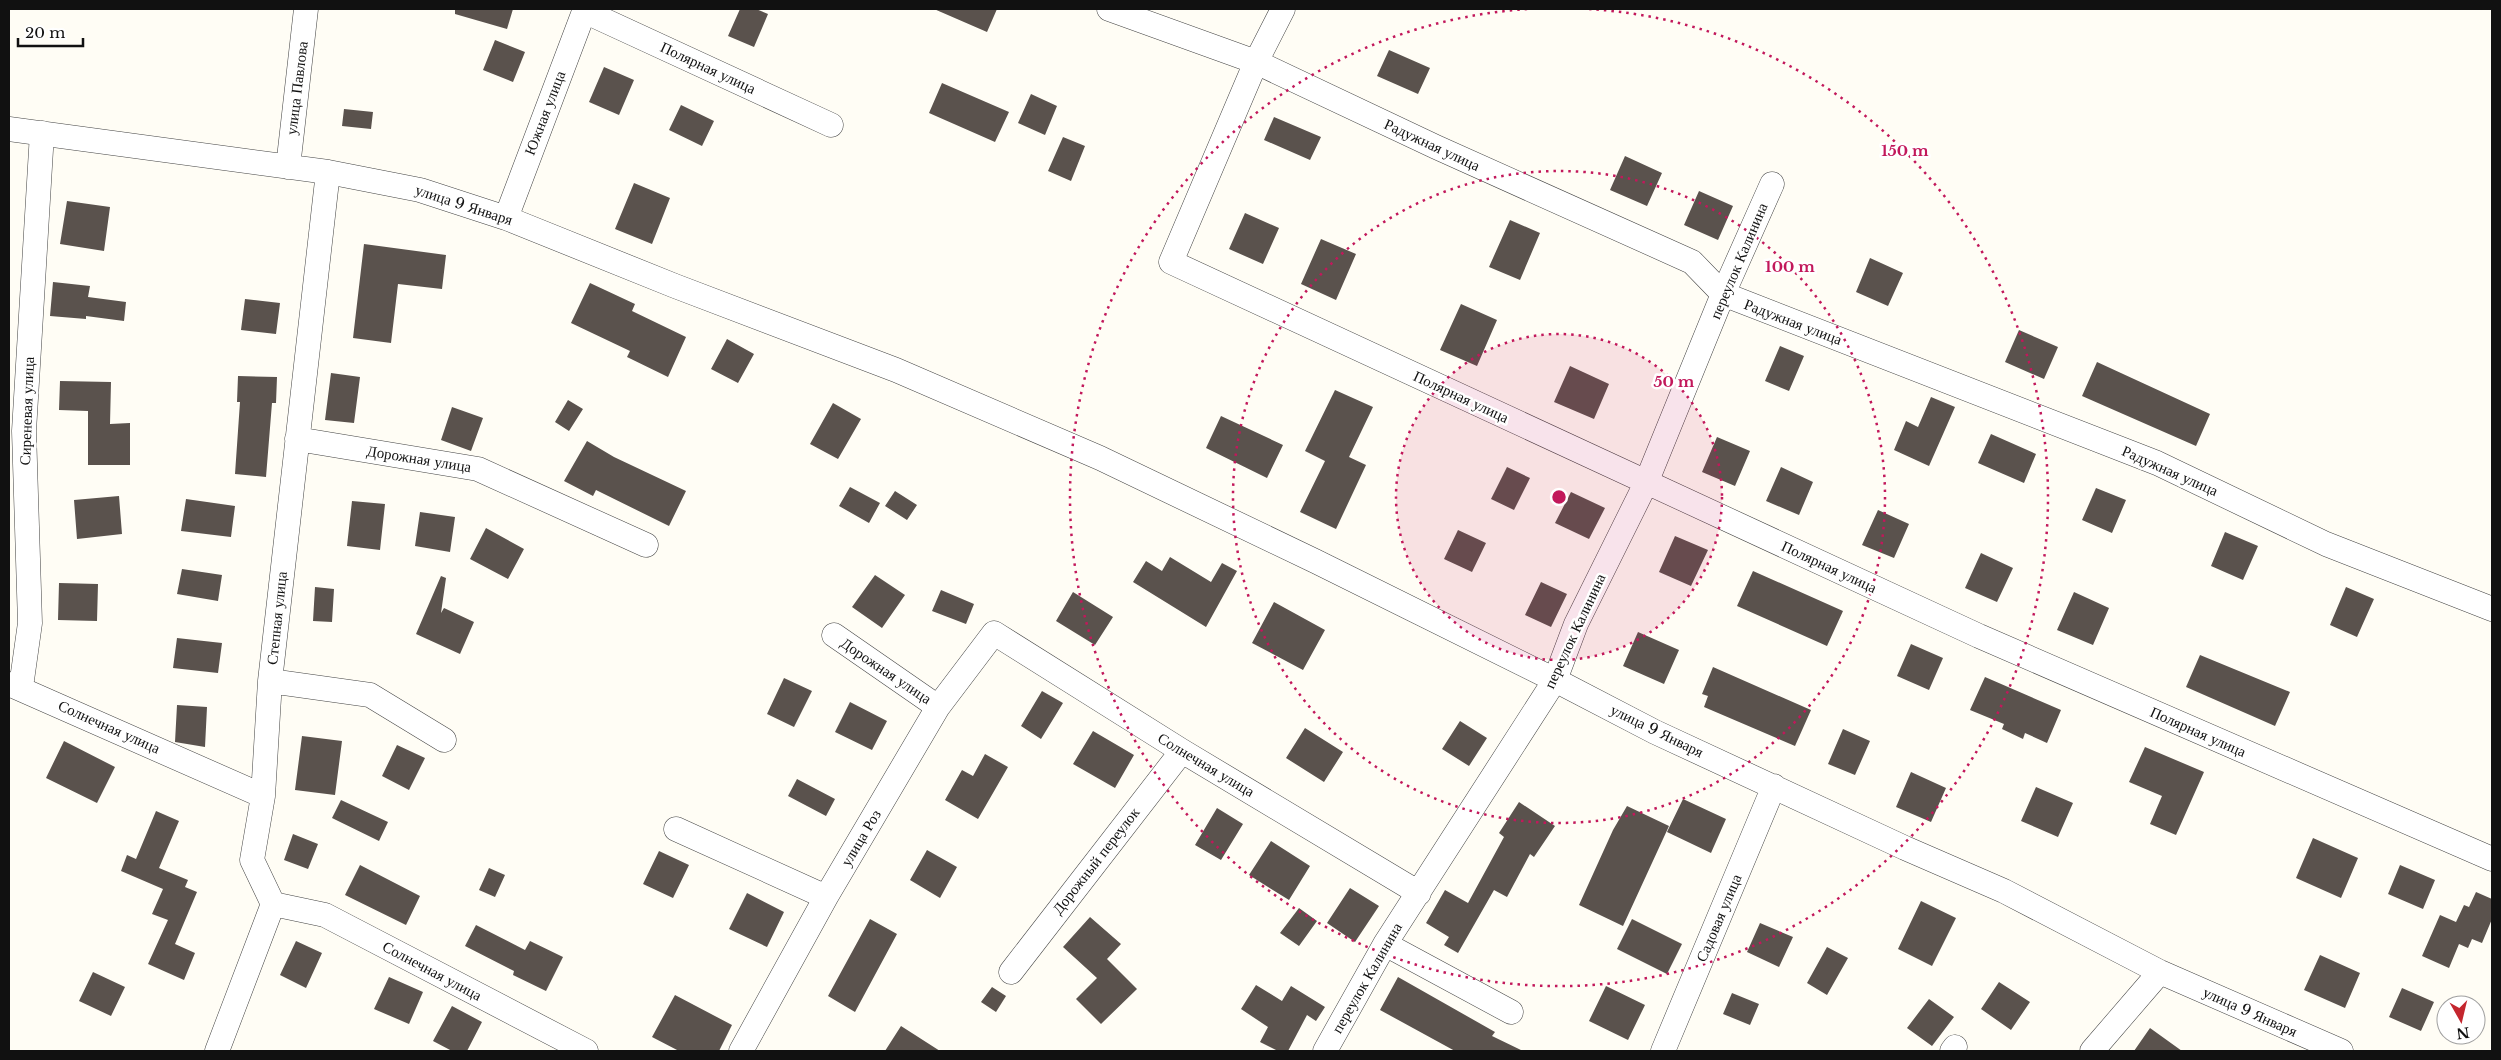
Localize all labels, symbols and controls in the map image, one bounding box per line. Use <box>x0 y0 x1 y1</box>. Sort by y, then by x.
scale bar <box>18 15 82 47</box>
text: 20 m <box>25 23 65 42</box>
street label: Полярная улица <box>658 37 759 98</box>
street label: улица Павлова <box>281 40 312 136</box>
street label: Южная улица <box>520 68 569 158</box>
street label: Радужная улица <box>1381 114 1483 175</box>
text: 150 m <box>1881 141 1929 160</box>
street label: улица 9 Января <box>413 180 515 229</box>
street label: переулок Калинина <box>1705 199 1772 322</box>
text: 100 m <box>1765 257 1815 276</box>
street label: Радужная улица <box>1742 294 1845 349</box>
street label: Сиреневая улица <box>15 356 38 466</box>
street label: Полярная улица <box>1411 366 1512 427</box>
text: 50 m <box>1654 372 1695 391</box>
street label: Дорожная улица <box>365 441 473 476</box>
street label: Радужная улица <box>2119 441 2222 500</box>
centre of rings <box>1550 488 1568 506</box>
street label: Полярная улица <box>1779 536 1880 597</box>
street label: Степная улица <box>262 570 291 666</box>
street label: переулок Калинина <box>1540 570 1610 691</box>
street label: Дорожная улица <box>837 633 936 708</box>
street label: Солнечная улица <box>55 696 163 758</box>
street label: улица 9 Января <box>1608 700 1707 761</box>
street label: Полярная улица <box>2147 702 2249 761</box>
street label: Солнечная улица <box>1154 728 1258 801</box>
street label: Дорожный переулок <box>1048 803 1144 918</box>
street label: улица Роз <box>836 806 885 870</box>
street label: Садовая улица <box>1692 871 1746 965</box>
street label: переулок Калинина <box>1327 919 1406 1037</box>
street label: Солнечная улица <box>379 936 485 1005</box>
street label: улица 9 Января <box>2200 982 2300 1041</box>
north arrow <box>2436 995 2486 1045</box>
text: N <box>2455 1023 2471 1043</box>

